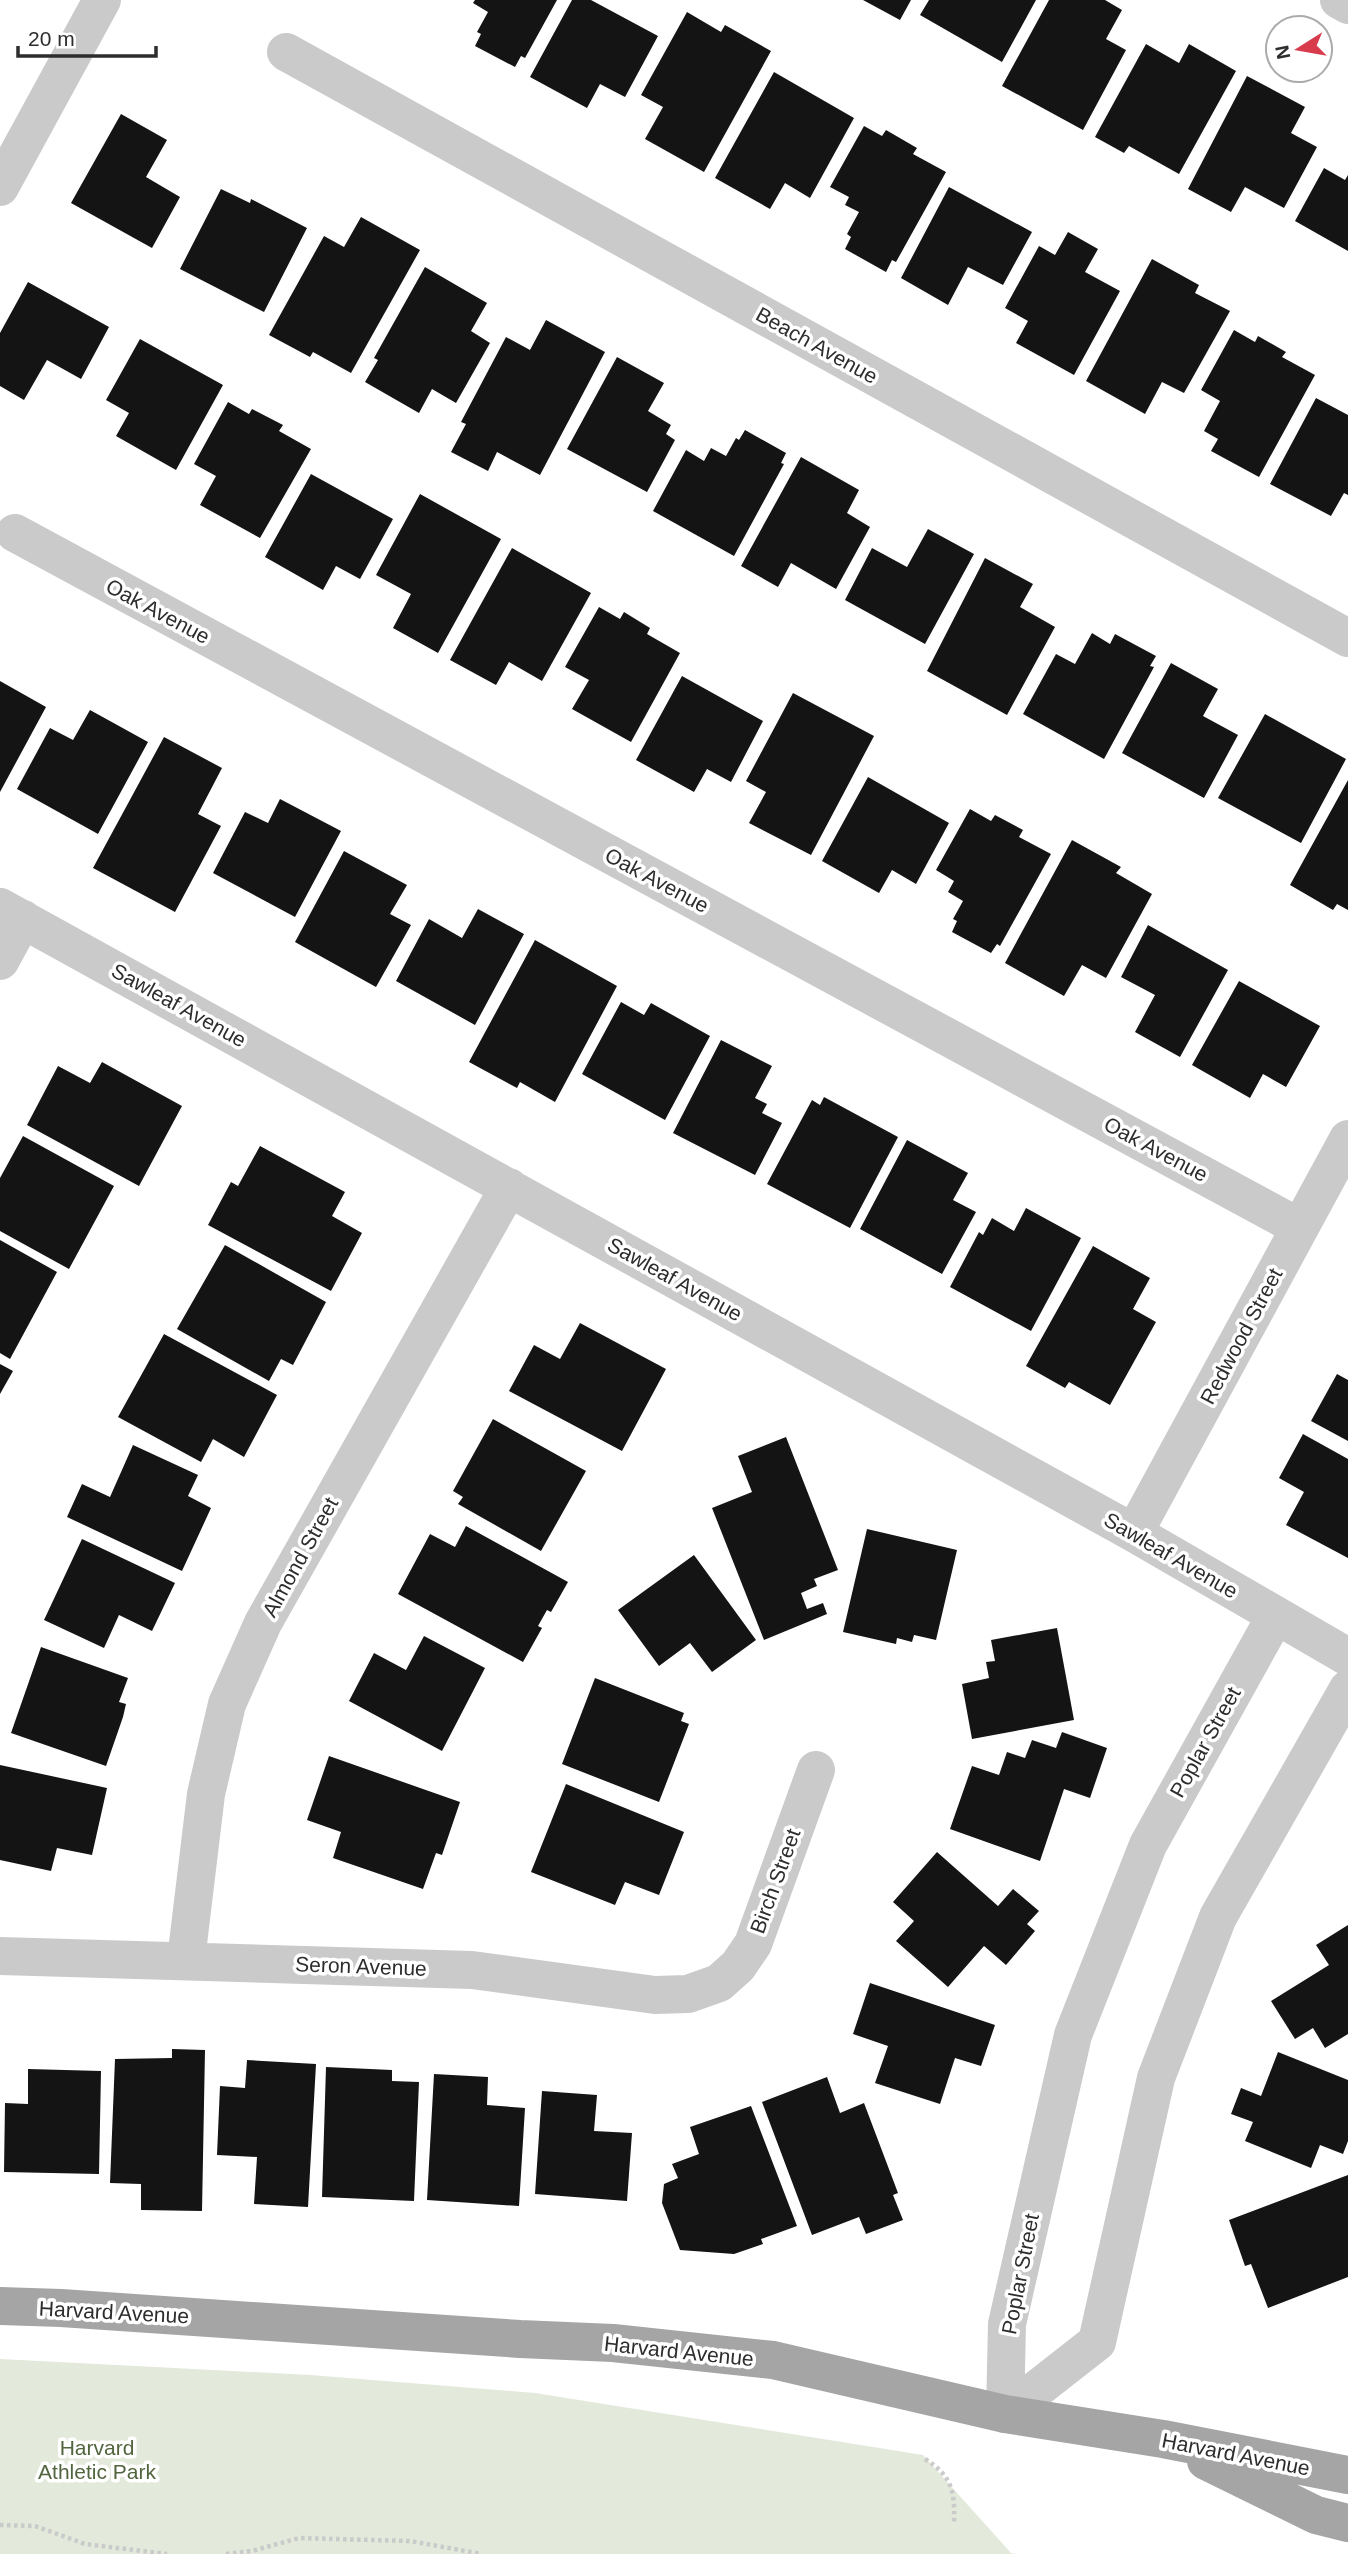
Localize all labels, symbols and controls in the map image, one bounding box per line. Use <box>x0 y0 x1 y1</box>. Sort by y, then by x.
scale bar <box>18 14 156 58</box>
north arrow <box>1264 14 1334 84</box>
text: 20 m <box>28 27 75 50</box>
text: N <box>1271 43 1294 61</box>
street label: Beach Avenue <box>752 302 882 388</box>
street label: Oak Avenue <box>102 574 214 648</box>
street label: Oak Avenue <box>601 843 713 917</box>
street label: Sawleaf Avenue <box>108 959 250 1051</box>
street label: Oak Avenue <box>1100 1112 1212 1186</box>
street label: Sawleaf Avenue <box>604 1233 746 1325</box>
street label: Redwood Street <box>1195 1264 1287 1408</box>
street label: Almond Street <box>258 1493 342 1621</box>
street label: Sawleaf Avenue <box>1100 1507 1242 1603</box>
street label: Poplar Street <box>1165 1683 1245 1801</box>
street label: Birch Street <box>745 1825 805 1936</box>
street label: Seron Avenue <box>295 1952 427 1980</box>
street label: Poplar Street <box>997 2211 1043 2336</box>
street label: Harvard Avenue <box>38 2297 190 2327</box>
street label: Harvard Avenue <box>603 2332 755 2370</box>
street label: Harvard Avenue <box>1160 2428 1312 2480</box>
park label: Harvard Athletic Park <box>38 2436 156 2483</box>

